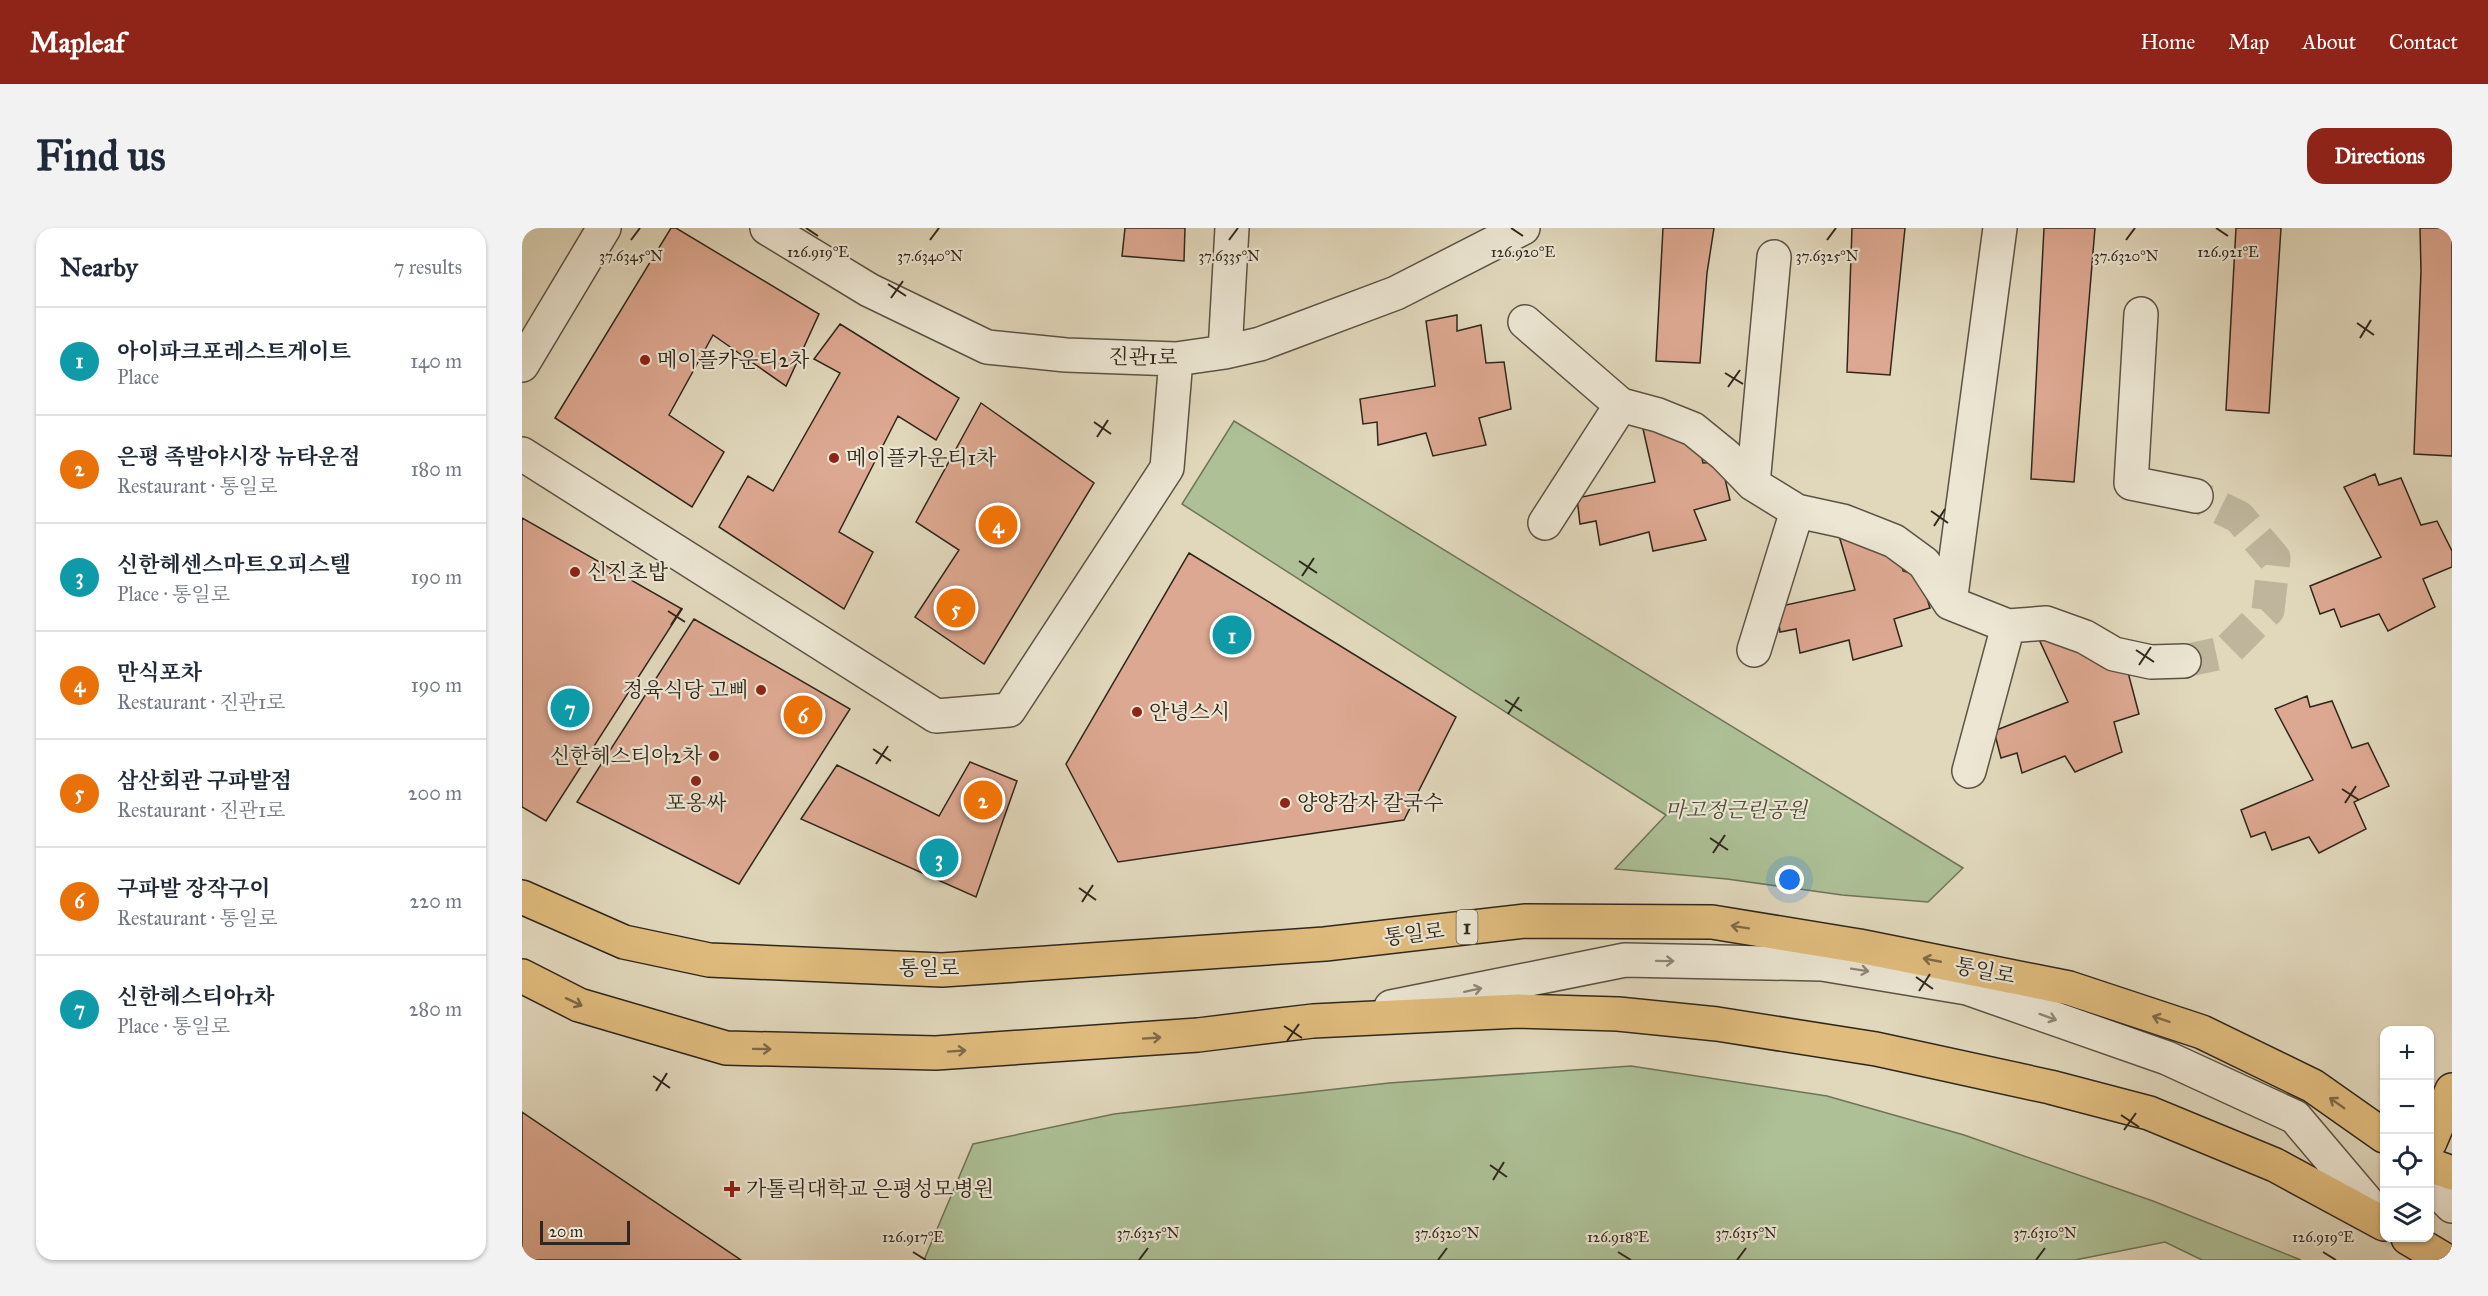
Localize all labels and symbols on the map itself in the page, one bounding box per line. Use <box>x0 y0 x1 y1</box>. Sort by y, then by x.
text: 126.919°E <box>787 243 849 261</box>
text: 126.920°E <box>1491 243 1555 261</box>
text: 126.921°E <box>2197 243 2259 261</box>
text: 37.6345°N <box>599 247 663 265</box>
text: 37.6340°N <box>897 247 963 265</box>
text: 37.6335°N <box>1198 247 1260 265</box>
text: 37.6325°N <box>1795 247 1859 265</box>
text: 37.6320°N <box>2094 247 2159 265</box>
street label: 진관1로 <box>1108 343 1178 371</box>
place label: 메이플카운티2차 <box>657 347 810 373</box>
marker: 메이플카운티2차 <box>638 353 652 367</box>
place label: 메이플카운티1차 <box>846 445 997 471</box>
marker: 메이플카운티1차 <box>827 451 841 465</box>
pin: 4 <box>978 502 1018 548</box>
place label: 신진초밥 <box>587 559 669 585</box>
marker: 신진초밥 <box>568 565 582 579</box>
pin: 5 <box>936 586 976 631</box>
pin: 1 <box>1212 612 1252 658</box>
place label: 정육식당 고삐 <box>623 677 749 703</box>
marker: 정육식당 고삐 <box>754 683 768 697</box>
pin: 7 <box>550 686 590 730</box>
pin: 6 <box>784 692 822 738</box>
place label: 안녕스시 <box>1149 699 1230 725</box>
marker: 안녕스시 <box>1130 705 1144 719</box>
place label: 신한헤스티아2차 <box>550 743 703 769</box>
marker: 신한헤스티아2차 <box>707 749 721 763</box>
marker: 포옹싸 <box>689 774 703 788</box>
pin: 2 <box>964 778 1002 822</box>
place label: 포옹싸 <box>666 790 727 816</box>
place label: 양양감자 칼국수 <box>1297 790 1444 816</box>
marker: 양양감자 칼국수 <box>1278 796 1292 810</box>
park label: 마고정근린공원 <box>1665 797 1809 823</box>
pin: 3 <box>920 836 958 880</box>
your location <box>1775 865 1804 894</box>
road number: 1 <box>1456 910 1478 944</box>
street label: 통일로 <box>1382 917 1446 951</box>
one-way arrow <box>1731 921 1751 932</box>
street label: 통일로 <box>1953 952 2017 990</box>
one-way arrow <box>1923 954 1943 965</box>
street label: 통일로 <box>899 955 959 981</box>
one-way arrow <box>1655 955 1675 967</box>
one-way arrow <box>1849 965 1869 976</box>
one-way arrow <box>1463 984 1482 995</box>
one-way arrow <box>565 996 583 1008</box>
one-way arrow <box>2038 1012 2057 1023</box>
one-way arrow <box>2153 1012 2171 1023</box>
one-way arrow <box>1141 1032 1161 1043</box>
one-way arrow <box>752 1043 772 1055</box>
one-way arrow <box>947 1046 967 1057</box>
one-way arrow <box>2329 1097 2345 1109</box>
place label: 가톨릭대학교 은평성모병원 <box>746 1176 994 1202</box>
marker: 가톨릭대학교 은평성모병원 <box>723 1180 741 1198</box>
scale bar <box>540 1218 630 1246</box>
text: 37.6325°N <box>1116 1224 1180 1242</box>
text: 37.6320°N <box>1415 1224 1480 1242</box>
text: 37.6315°N <box>1715 1224 1777 1242</box>
text: 37.6310°N <box>2013 1224 2077 1242</box>
text: 126.917°E <box>882 1228 944 1246</box>
text: 126.918°E <box>1587 1228 1649 1246</box>
text: 126.919°E <box>2292 1228 2354 1246</box>

